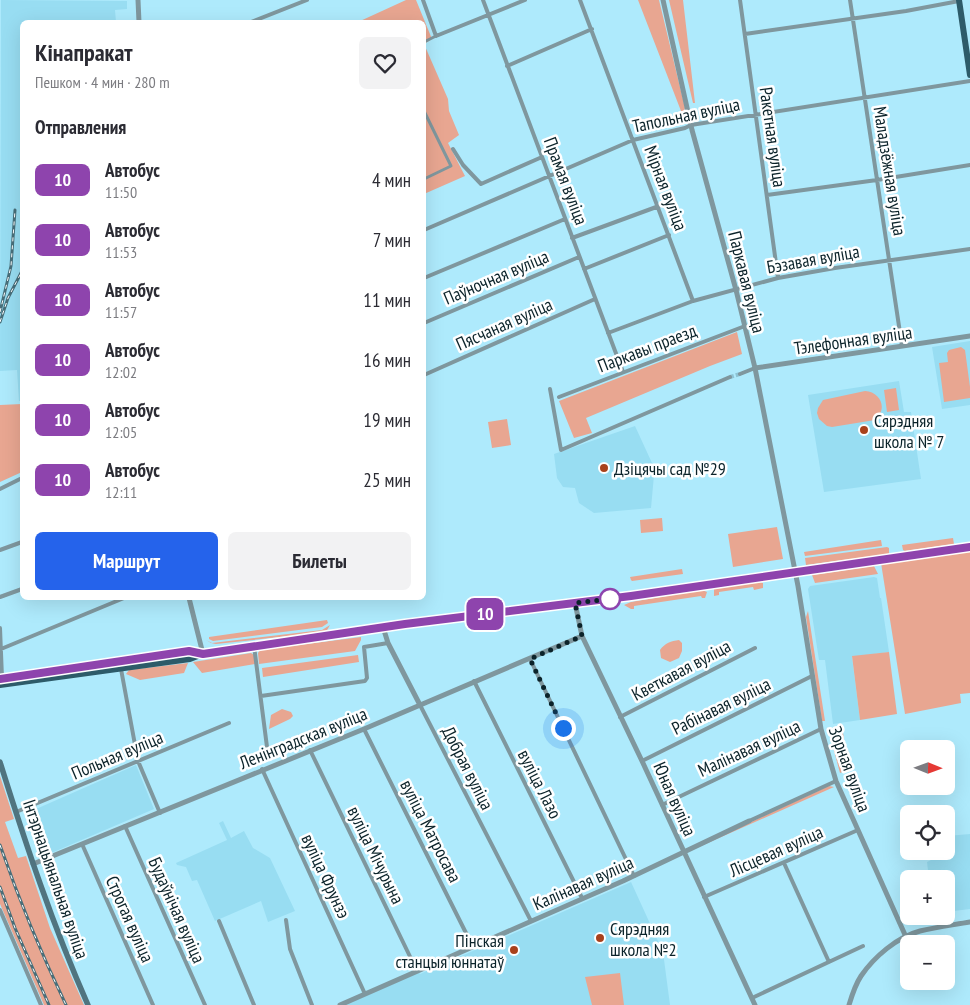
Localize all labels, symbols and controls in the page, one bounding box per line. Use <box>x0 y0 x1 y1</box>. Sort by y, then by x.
text: Кінапракат <box>35 37 133 68</box>
button: heart <box>359 37 411 89</box>
text: Пешком · 4 мин · 280 m <box>35 72 170 92</box>
street label: Ракетная вуліца <box>755 85 791 189</box>
street label: Тапольная вуліца <box>630 92 742 138</box>
street label: Маладзёжная вуліца <box>868 105 912 237</box>
text: Отправления <box>35 115 126 139</box>
street label: Прамая вуліца <box>539 134 593 228</box>
street label: Мірная вуліца <box>639 142 693 234</box>
text: Автобус <box>105 158 160 182</box>
text: 10 <box>54 168 71 191</box>
text: 4 мин <box>372 168 411 192</box>
text: 11:50 <box>105 182 137 202</box>
text: Автобус <box>105 218 160 242</box>
text: 10 <box>54 228 71 251</box>
text: 7 мин <box>373 228 411 252</box>
street label: Паркавая вуліца <box>723 229 771 335</box>
street label: Бэзавая вуліца <box>765 240 861 278</box>
text: 11:53 <box>105 242 137 262</box>
street label: Паўночная вуліца <box>440 245 552 309</box>
text: Автобус <box>105 278 160 302</box>
text: 10 <box>54 288 71 311</box>
text: 11 мин <box>363 288 411 312</box>
street label: Пясчаная вуліца <box>452 293 556 355</box>
text: 11:57 <box>105 302 137 322</box>
street label: Паркавы праезд <box>594 319 700 377</box>
street label: Тэлефонная вуліца <box>792 320 914 360</box>
text: Автобус <box>105 338 160 362</box>
text: 10 <box>54 348 71 371</box>
text: 16 мин <box>363 348 411 372</box>
text: 12:02 <box>105 362 137 382</box>
text: Автобус <box>105 398 160 422</box>
text: 10 <box>54 408 71 431</box>
text: 19 мин <box>363 408 411 432</box>
place label: Сярэдняя школа № 7 <box>874 409 944 453</box>
text: 12:05 <box>105 422 137 442</box>
marker: Сярэдняя школа № 7 <box>858 424 870 436</box>
place label: Дзіцячы сад №29 <box>614 457 726 480</box>
text: Автобус <box>105 458 160 482</box>
marker: Дзіцячы сад №29 <box>598 462 610 474</box>
text: 10 <box>54 468 71 491</box>
text: 25 мин <box>363 468 411 492</box>
text: 12:11 <box>105 482 137 502</box>
button: Маршрут <box>35 532 218 590</box>
button: Билеты <box>228 532 411 590</box>
unlabelled marker <box>599 588 621 610</box>
line badge: 10 <box>462 598 508 630</box>
text: 10 <box>476 602 494 625</box>
street label: Кветкавая вуліца <box>628 634 734 706</box>
street label: Рабінавая вуліца <box>668 672 774 740</box>
street label: Ленінградская вуліца <box>235 702 370 774</box>
street label: Малінавая вуліца <box>694 714 804 782</box>
your location <box>551 716 576 741</box>
street label: Добрая вуліца <box>437 722 499 814</box>
street label: Зорная вуліца <box>824 723 876 815</box>
street label: Польная вуліца <box>68 725 166 785</box>
north arrow <box>900 740 955 795</box>
map controls <box>900 740 955 990</box>
street label: вуліца Лазо <box>513 746 567 823</box>
street label: Юная вуліца <box>648 758 702 840</box>
street label: вуліца Матросава <box>395 776 467 886</box>
street label: Інтэрнацыянальная вуліца <box>18 796 94 962</box>
street label: вуліца Мічурына <box>342 802 410 908</box>
button: locate <box>900 805 955 860</box>
street label: Лісцевая вуліца <box>725 820 826 882</box>
street label: вуліца Фрунзэ <box>296 830 356 922</box>
street label: Калінавая вуліца <box>529 851 637 915</box>
street label: Будаўнічая вуліца <box>143 854 211 966</box>
button: + <box>900 870 955 925</box>
street label: Строгая вуліца <box>101 872 159 966</box>
place label: Сярэдняя школа №2 <box>610 917 677 961</box>
place label: Пінская станцыя юннатаў <box>396 929 504 973</box>
marker: Сярэдняя школа №2 <box>594 932 606 944</box>
button: − <box>900 935 955 990</box>
marker: Пінская станцыя юннатаў <box>508 944 520 956</box>

